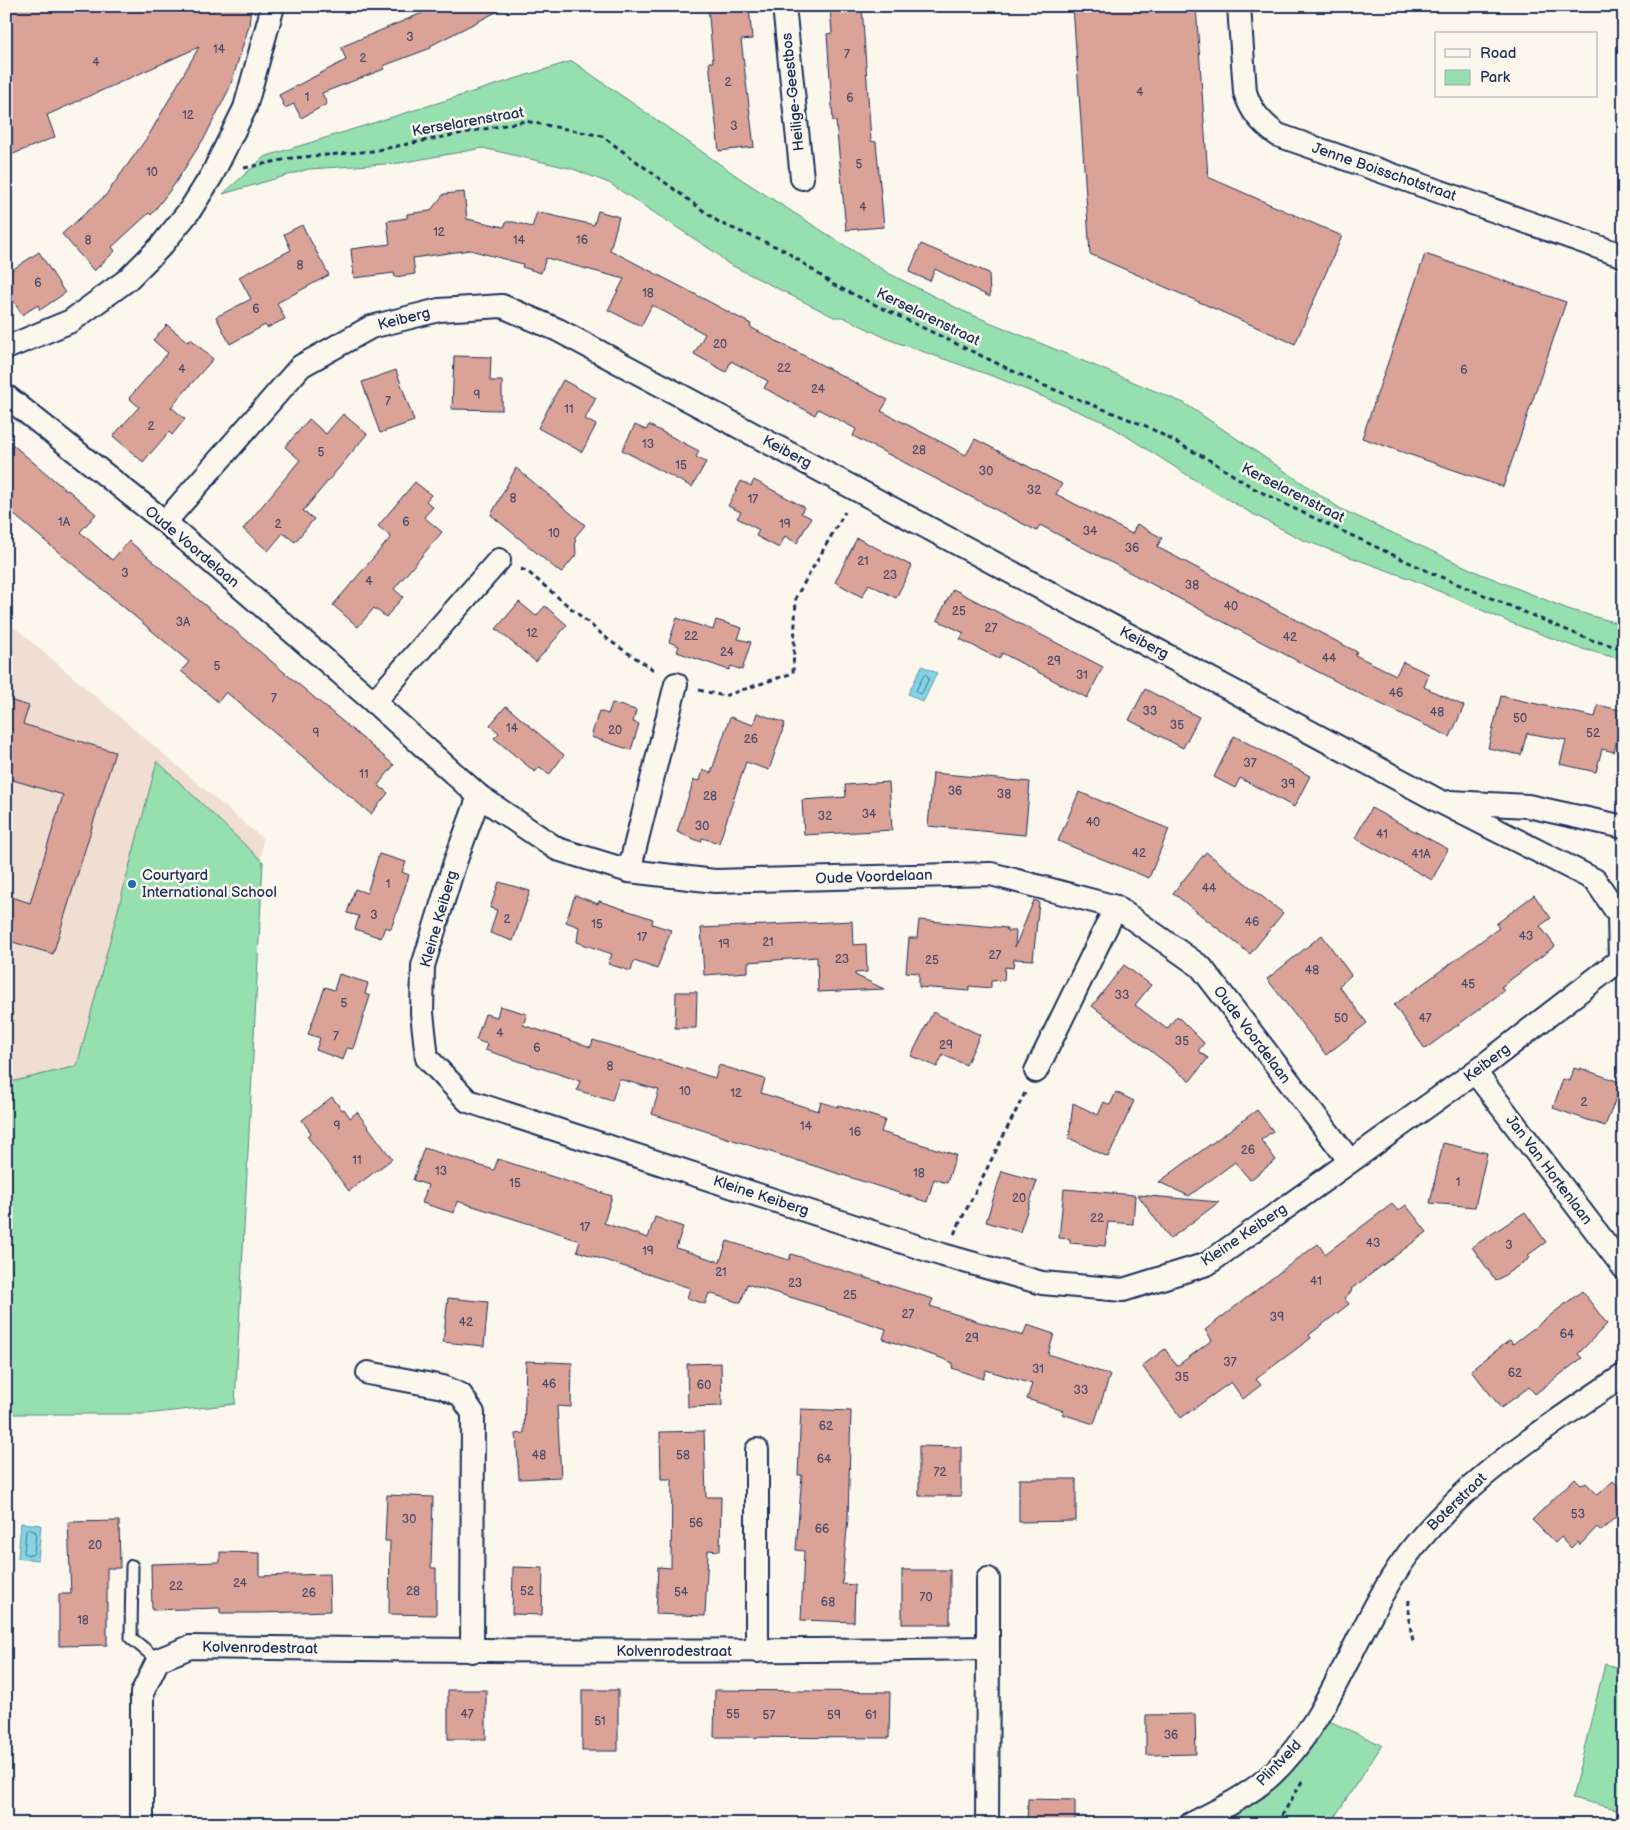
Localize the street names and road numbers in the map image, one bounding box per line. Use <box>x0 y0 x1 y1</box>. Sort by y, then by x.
street label: Heilige-Geestbos <box>777 31 809 152</box>
street label: Kerselarenstraat <box>411 103 526 141</box>
street label: Jenne Boisschotstraat <box>1309 138 1459 206</box>
street label: Kerselarenstraat <box>873 284 983 350</box>
street label: Keiberg <box>376 303 432 335</box>
street label: Keiberg <box>759 431 815 473</box>
street label: Kerselarenstraat <box>1238 459 1348 527</box>
street label: Oude Voordelaan <box>141 502 243 592</box>
street label: Keiberg <box>1116 622 1172 664</box>
street label: Oude Voordelaan <box>815 865 933 889</box>
street label: Kleine Keiberg <box>416 868 462 970</box>
street label: Oude Voordelaan <box>1209 982 1295 1088</box>
street label: Keiberg <box>1460 1039 1514 1087</box>
street label: Jan Van Hortenlaan <box>1502 1111 1596 1229</box>
street label: Kleine Keiberg <box>711 1172 811 1220</box>
street label: Kleine Keiberg <box>1197 1199 1291 1271</box>
street label: Boterstraat <box>1423 1469 1491 1535</box>
street label: Kolvenrodestraat <box>202 1637 318 1659</box>
street label: Kolvenrodestraat <box>616 1642 732 1661</box>
street label: Plintveld <box>1252 1736 1306 1790</box>

